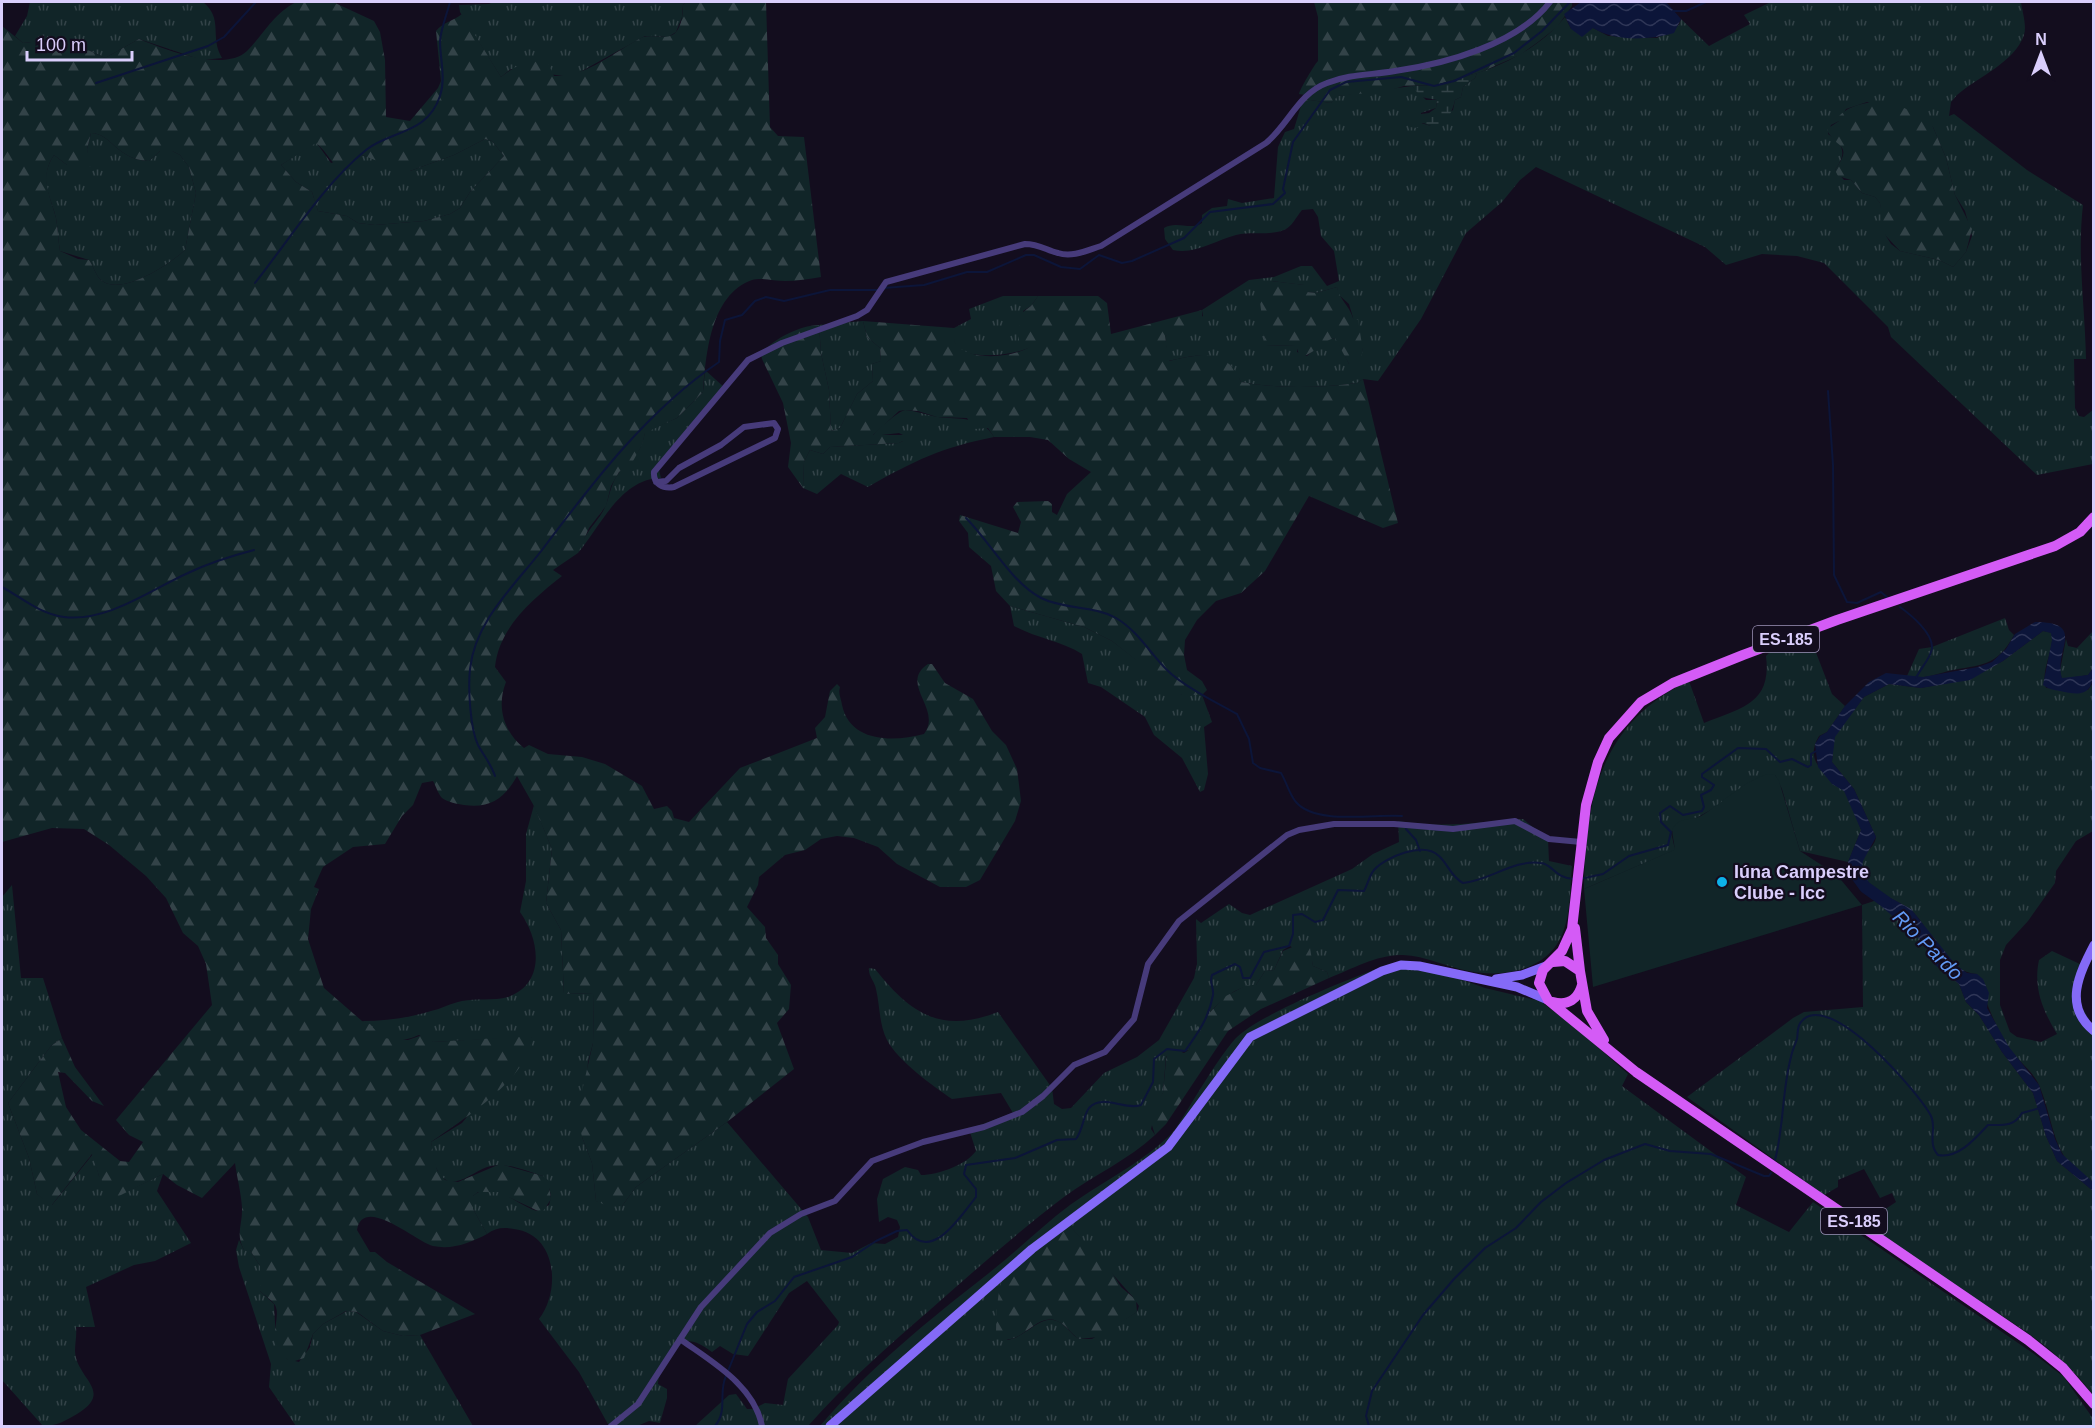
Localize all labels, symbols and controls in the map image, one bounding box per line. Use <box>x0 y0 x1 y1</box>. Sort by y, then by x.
scale bar <box>27 24 132 62</box>
north arrow <box>2011 24 2071 84</box>
text: N <box>2035 31 2047 48</box>
text: 100 m <box>36 35 86 55</box>
road number: ES-185 <box>1753 626 1819 652</box>
place label: Iúna Campestre Clube - Icc <box>1734 862 1869 903</box>
marker: Iúna Campestre Clube - Icc <box>1715 875 1729 889</box>
water label: Rio Pardo <box>1889 906 1967 984</box>
road number: ES-185 <box>1821 1208 1887 1234</box>

